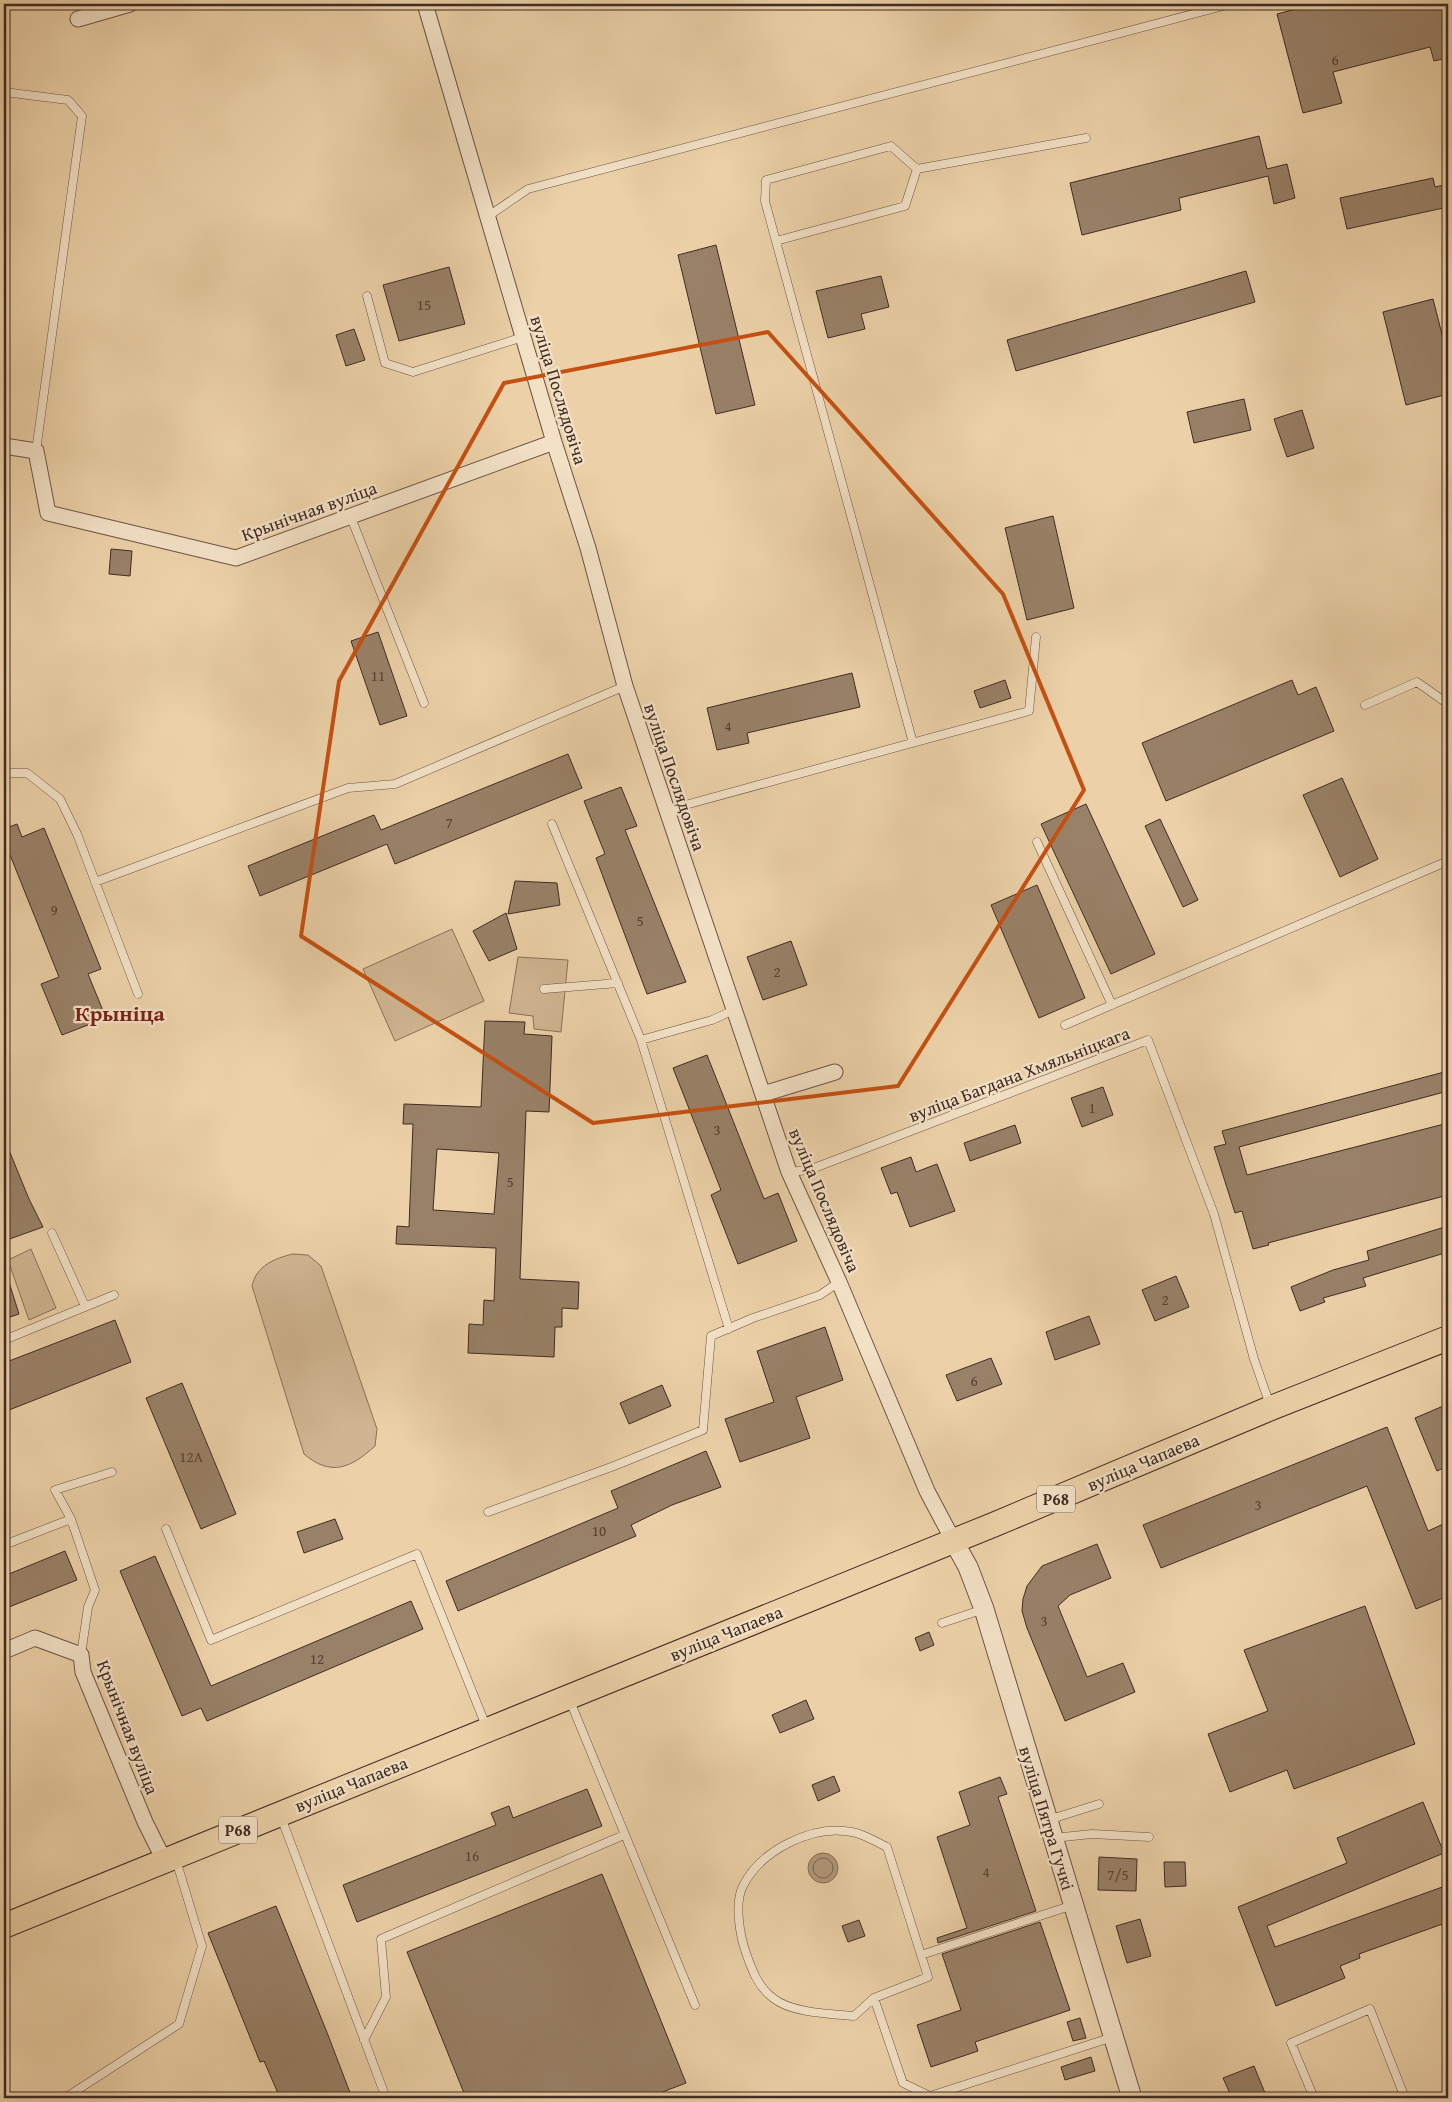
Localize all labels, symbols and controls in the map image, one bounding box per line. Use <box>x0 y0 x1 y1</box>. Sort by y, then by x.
house number: 6 <box>1331 49 1339 70</box>
house number: 15 <box>417 294 431 315</box>
street label: вуліца Послядовіча <box>524 312 595 468</box>
street label: Крынічная вуліца <box>238 474 381 548</box>
house number: 11 <box>371 665 385 686</box>
street label: вуліца Послядовіча <box>637 700 713 855</box>
house number: 4 <box>724 715 732 736</box>
house number: 7 <box>445 812 453 833</box>
house number: 9 <box>50 899 58 920</box>
house number: 5 <box>636 910 644 931</box>
house number: 2 <box>773 961 781 982</box>
district label: Крыніца <box>75 997 166 1029</box>
street label: вуліца Багдана Хмяльніцкага <box>905 1019 1134 1129</box>
house number: 1 <box>1088 1097 1096 1118</box>
house number: 3 <box>713 1119 721 1140</box>
street label: вуліца Послядовіча <box>782 1124 868 1277</box>
house number: 5 <box>506 1171 514 1192</box>
house number: 2 <box>1161 1289 1169 1310</box>
house number: 6 <box>970 1370 978 1391</box>
street label: вуліца Чапаева <box>1083 1426 1204 1498</box>
house number: 12А <box>179 1446 203 1467</box>
road number: Р68 <box>1037 1486 1075 1512</box>
house number: 3 <box>1254 1494 1262 1515</box>
house number: 10 <box>592 1520 606 1541</box>
street label: вуліца Чапаева <box>665 1598 787 1668</box>
house number: 3 <box>1040 1610 1048 1631</box>
house number: 12 <box>310 1648 324 1669</box>
street label: Крынічная вуліца <box>90 1656 166 1799</box>
street label: вуліца Пятра Гучкі <box>1012 1743 1082 1893</box>
street label: вуліца Чапаева <box>290 1749 412 1819</box>
road number: Р68 <box>219 1816 257 1844</box>
house number: 16 <box>465 1845 479 1866</box>
house number: 4 <box>982 1861 990 1882</box>
house number: 7/5 <box>1107 1864 1129 1885</box>

